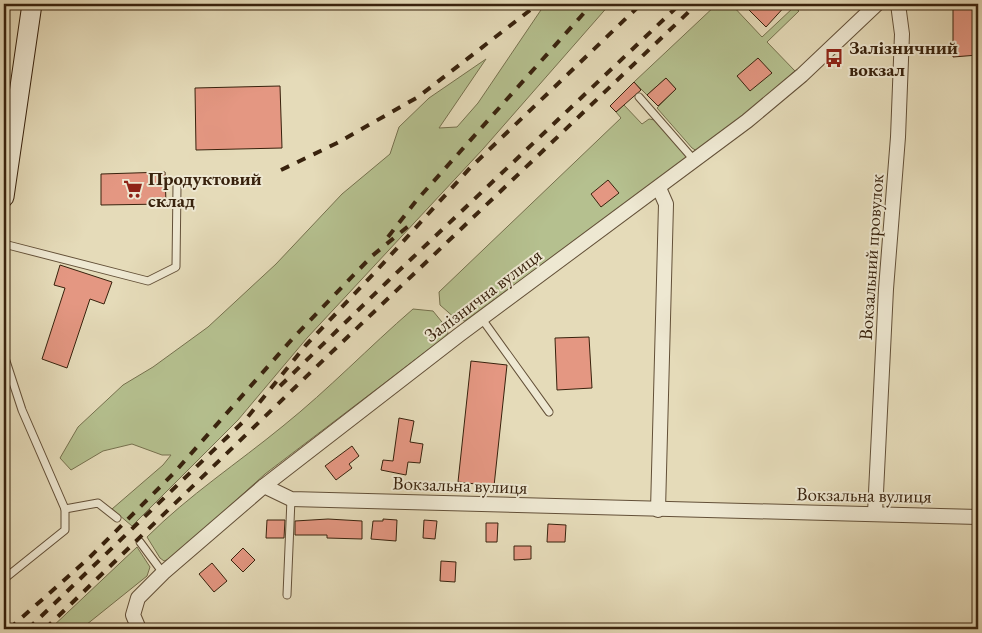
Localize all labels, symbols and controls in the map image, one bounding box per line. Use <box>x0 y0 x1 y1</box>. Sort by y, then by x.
place label: Залізничний вокзал <box>849 35 958 82</box>
bus stop icon: Залізничний вокзал <box>823 47 845 69</box>
place label: Продуктовий склад <box>148 166 262 213</box>
street label: Вокзальний провулок <box>853 173 889 341</box>
supermarket icon: Продуктовий склад <box>122 178 144 200</box>
street label: Залізнична вулиця <box>419 242 547 347</box>
street label: Вокзальна вулиця <box>392 470 528 500</box>
street label: Вокзальна вулиця <box>796 481 932 509</box>

